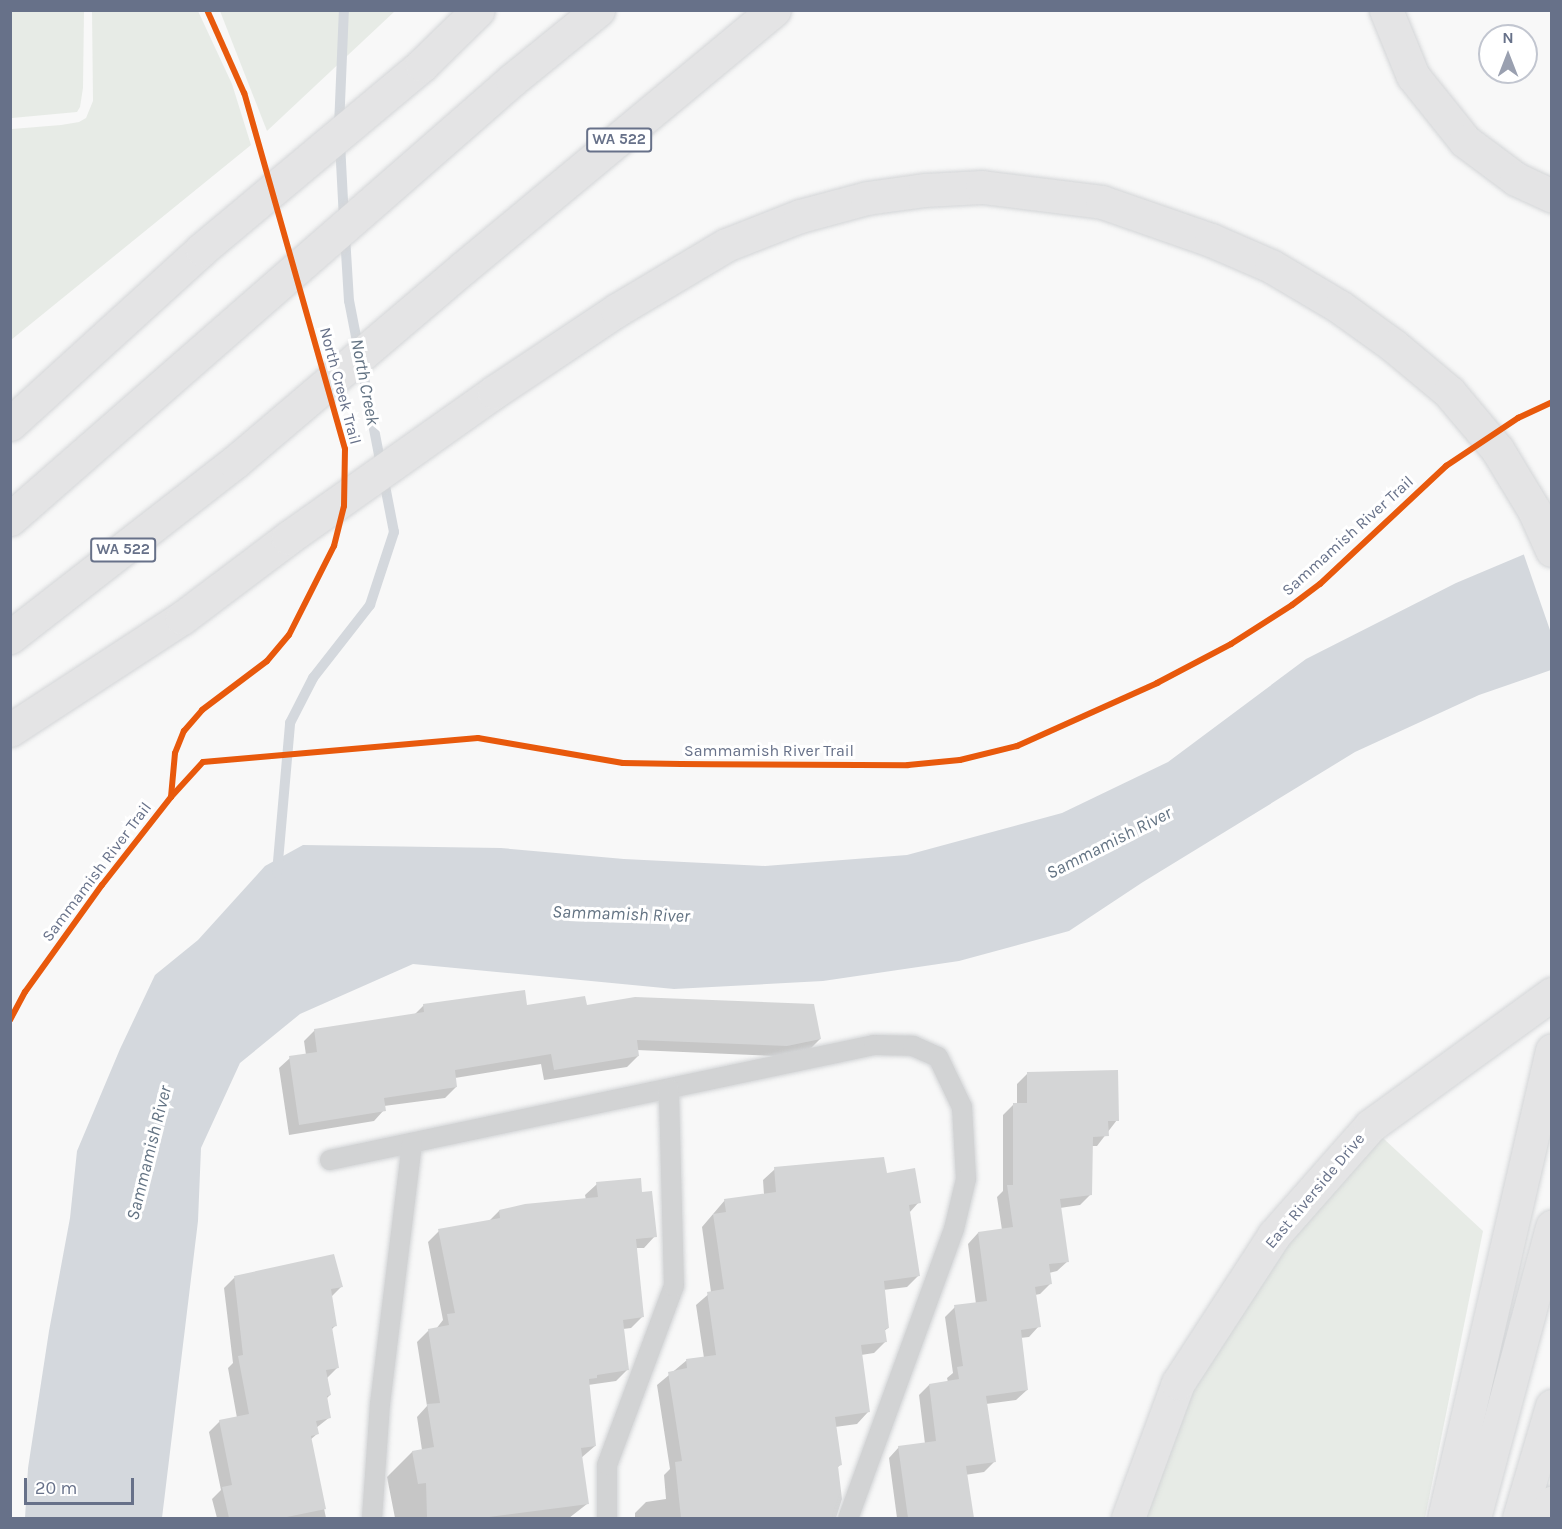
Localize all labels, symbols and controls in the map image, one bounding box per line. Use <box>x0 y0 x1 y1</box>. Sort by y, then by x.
north arrow <box>1478 24 1538 84</box>
text: N <box>1502 28 1514 47</box>
road number: WA 522 <box>586 128 652 152</box>
street label: North Creek Trail <box>315 325 365 447</box>
water label: North Creek <box>346 337 384 427</box>
street label: Sammamish River Trail <box>1278 472 1418 600</box>
road number: WA 522 <box>90 538 156 562</box>
street label: Sammamish River Trail <box>684 741 854 761</box>
street label: Sammamish River Trail <box>38 798 156 946</box>
water label: Sammamish River <box>1043 802 1175 884</box>
water label: Sammamish River <box>552 901 690 927</box>
water label: Sammamish River <box>122 1084 176 1222</box>
street label: East Riverside Drive <box>1261 1129 1369 1253</box>
scale bar <box>27 1466 136 1504</box>
text: 20 m <box>35 1477 77 1499</box>

